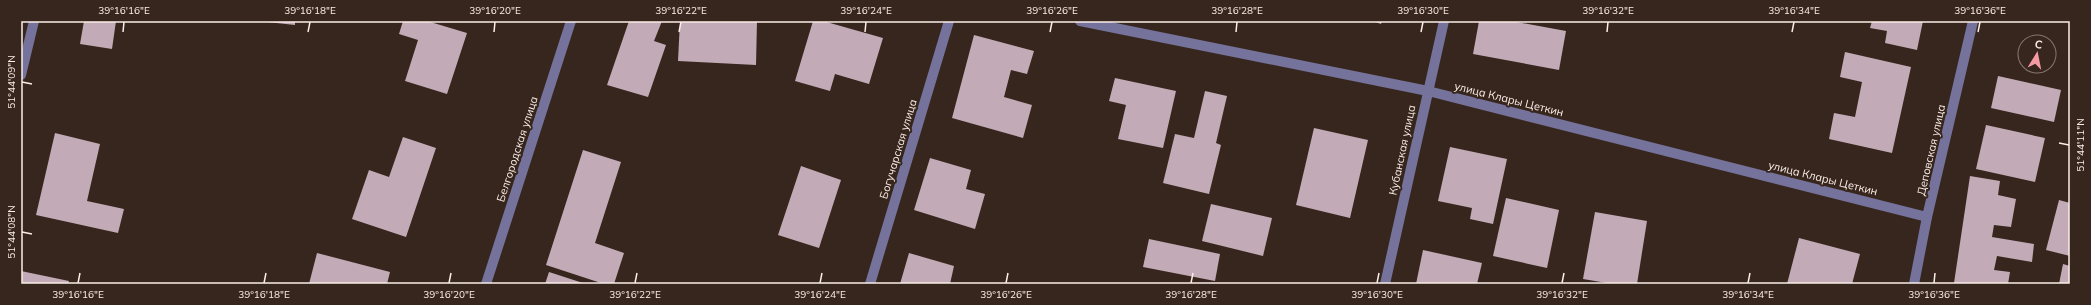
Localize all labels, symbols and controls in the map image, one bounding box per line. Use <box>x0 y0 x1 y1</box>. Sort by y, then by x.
text: 39°16'16"E <box>98 4 150 17</box>
text: 39°16'18"E <box>284 4 336 17</box>
text: 39°16'20"E <box>469 4 521 17</box>
text: 39°16'22"E <box>655 4 707 17</box>
text: 39°16'24"E <box>840 4 892 17</box>
text: 39°16'26"E <box>1026 4 1078 17</box>
text: 39°16'28"E <box>1211 4 1263 17</box>
text: 39°16'30"E <box>1397 4 1449 17</box>
text: 39°16'32"E <box>1582 4 1634 17</box>
text: 39°16'34"E <box>1768 4 1820 17</box>
text: 39°16'36"E <box>1954 4 2006 17</box>
north arrow <box>2017 34 2057 74</box>
text: С <box>2034 37 2044 52</box>
text: 51°44'09"N <box>5 55 18 109</box>
street label: улица Клары Цеткин <box>1453 79 1565 119</box>
street label: Белгородская улица <box>493 94 541 204</box>
street label: Богучарская улица <box>876 97 920 201</box>
street label: Деповская улица <box>1914 103 1948 197</box>
street label: Кубанская улица <box>1386 104 1418 196</box>
text: 51°44'11"N <box>2074 118 2087 172</box>
street label: улица Клары Цеткин <box>1767 158 1879 198</box>
text: 51°44'08"N <box>5 205 18 259</box>
text: 39°16'16"E <box>52 288 104 301</box>
text: 39°16'18"E <box>238 288 290 301</box>
text: 39°16'20"E <box>423 288 475 301</box>
text: 39°16'22"E <box>609 288 661 301</box>
text: 39°16'24"E <box>794 288 846 301</box>
text: 39°16'26"E <box>980 288 1032 301</box>
text: 39°16'28"E <box>1165 288 1217 301</box>
text: 39°16'30"E <box>1351 288 1403 301</box>
text: 39°16'32"E <box>1536 288 1588 301</box>
text: 39°16'34"E <box>1722 288 1774 301</box>
text: 39°16'36"E <box>1908 288 1960 301</box>

